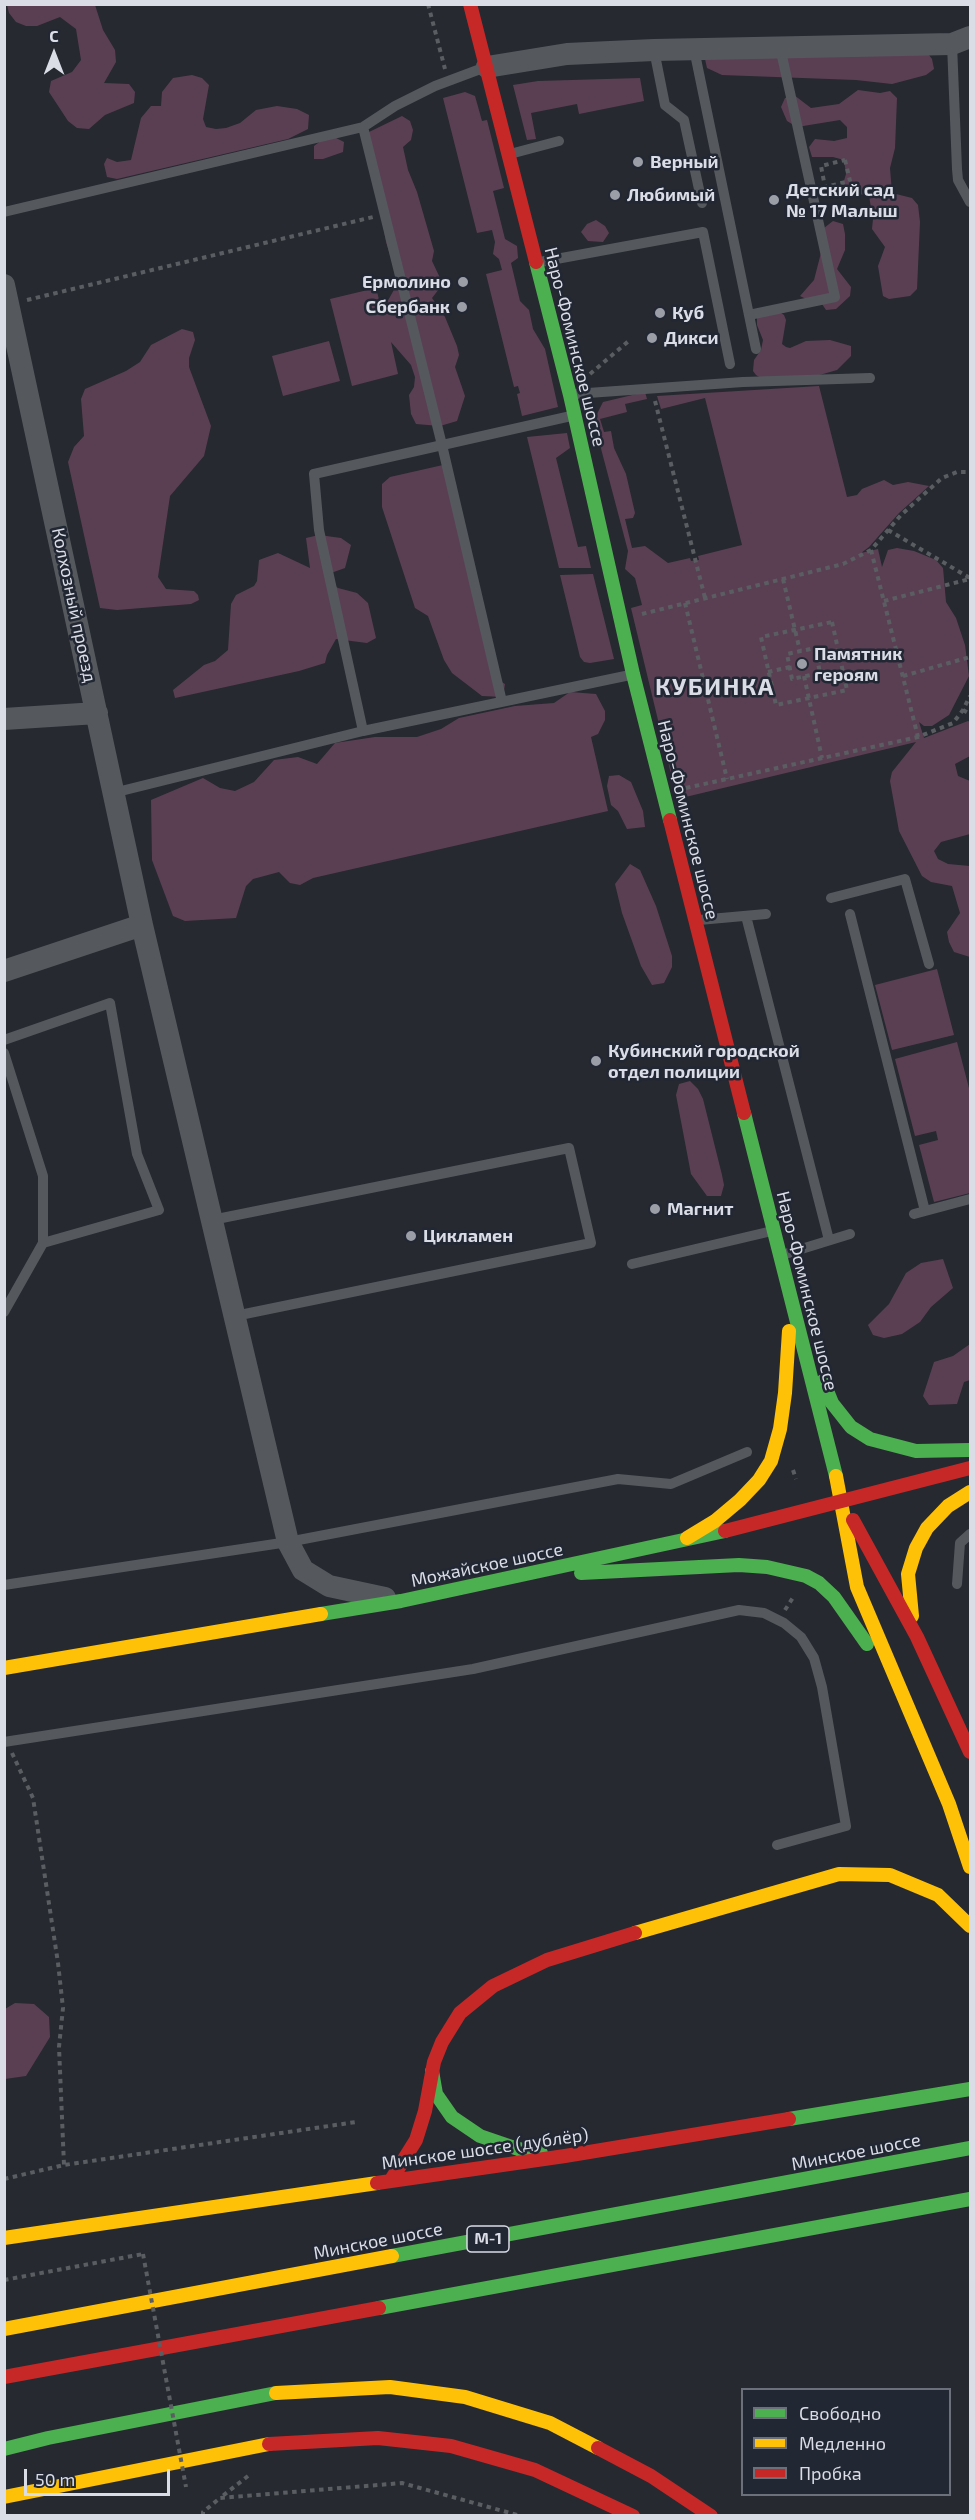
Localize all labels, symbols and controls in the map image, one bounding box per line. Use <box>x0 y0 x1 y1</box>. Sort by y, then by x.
north arrow <box>24 24 84 84</box>
text: С <box>49 26 59 45</box>
place label: Верный <box>650 151 719 173</box>
marker: Верный <box>631 155 645 169</box>
place label: Детский сад № 17 Малыш <box>786 179 898 222</box>
place label: Любимый <box>627 184 715 206</box>
marker: Любимый <box>608 188 622 202</box>
marker: Детский сад № 17 Малыш <box>767 193 781 207</box>
street label: Наро-Фоминское шоссе <box>540 245 610 449</box>
place label: Ермолино <box>362 271 451 293</box>
marker: Ермолино <box>456 275 470 289</box>
place label: Сбербанк <box>366 296 450 318</box>
marker: Сбербанк <box>455 300 469 314</box>
place label: Куб <box>672 302 704 324</box>
marker: Куб <box>653 306 667 320</box>
place label: Дикси <box>664 327 719 349</box>
marker: Дикси <box>645 331 659 345</box>
street label: Колхозный проезд <box>47 526 101 684</box>
place label: Памятник героям <box>814 643 902 686</box>
marker: Памятник героям <box>795 657 809 671</box>
district label: КУБИНКА <box>655 673 775 701</box>
street label: Наро-Фоминское шоссе <box>653 718 723 922</box>
place label: Кубинский городской отдел полиции <box>608 1040 800 1082</box>
marker: Кубинский городской отдел полиции <box>589 1054 603 1068</box>
street label: Наро-Фоминское шоссе <box>772 1189 842 1393</box>
place label: Магнит <box>667 1198 733 1220</box>
marker: Магнит <box>648 1202 662 1216</box>
place label: Цикламен <box>423 1225 513 1247</box>
marker: Цикламен <box>404 1229 418 1243</box>
street label: Можайское шоссе <box>409 1538 565 1592</box>
street label: Минское шоссе (дублёр) <box>380 2124 590 2174</box>
street label: Минское шоссе <box>790 2129 922 2175</box>
street label: Минское шоссе <box>312 2218 444 2264</box>
road number: М-1 <box>467 2226 509 2252</box>
legend <box>741 2388 951 2496</box>
text: Свободно <box>799 2402 881 2424</box>
text: Медленно <box>799 2432 886 2454</box>
scale bar <box>27 2457 172 2495</box>
text: Пробка <box>799 2462 862 2484</box>
text: 50 m <box>35 2468 75 2490</box>

